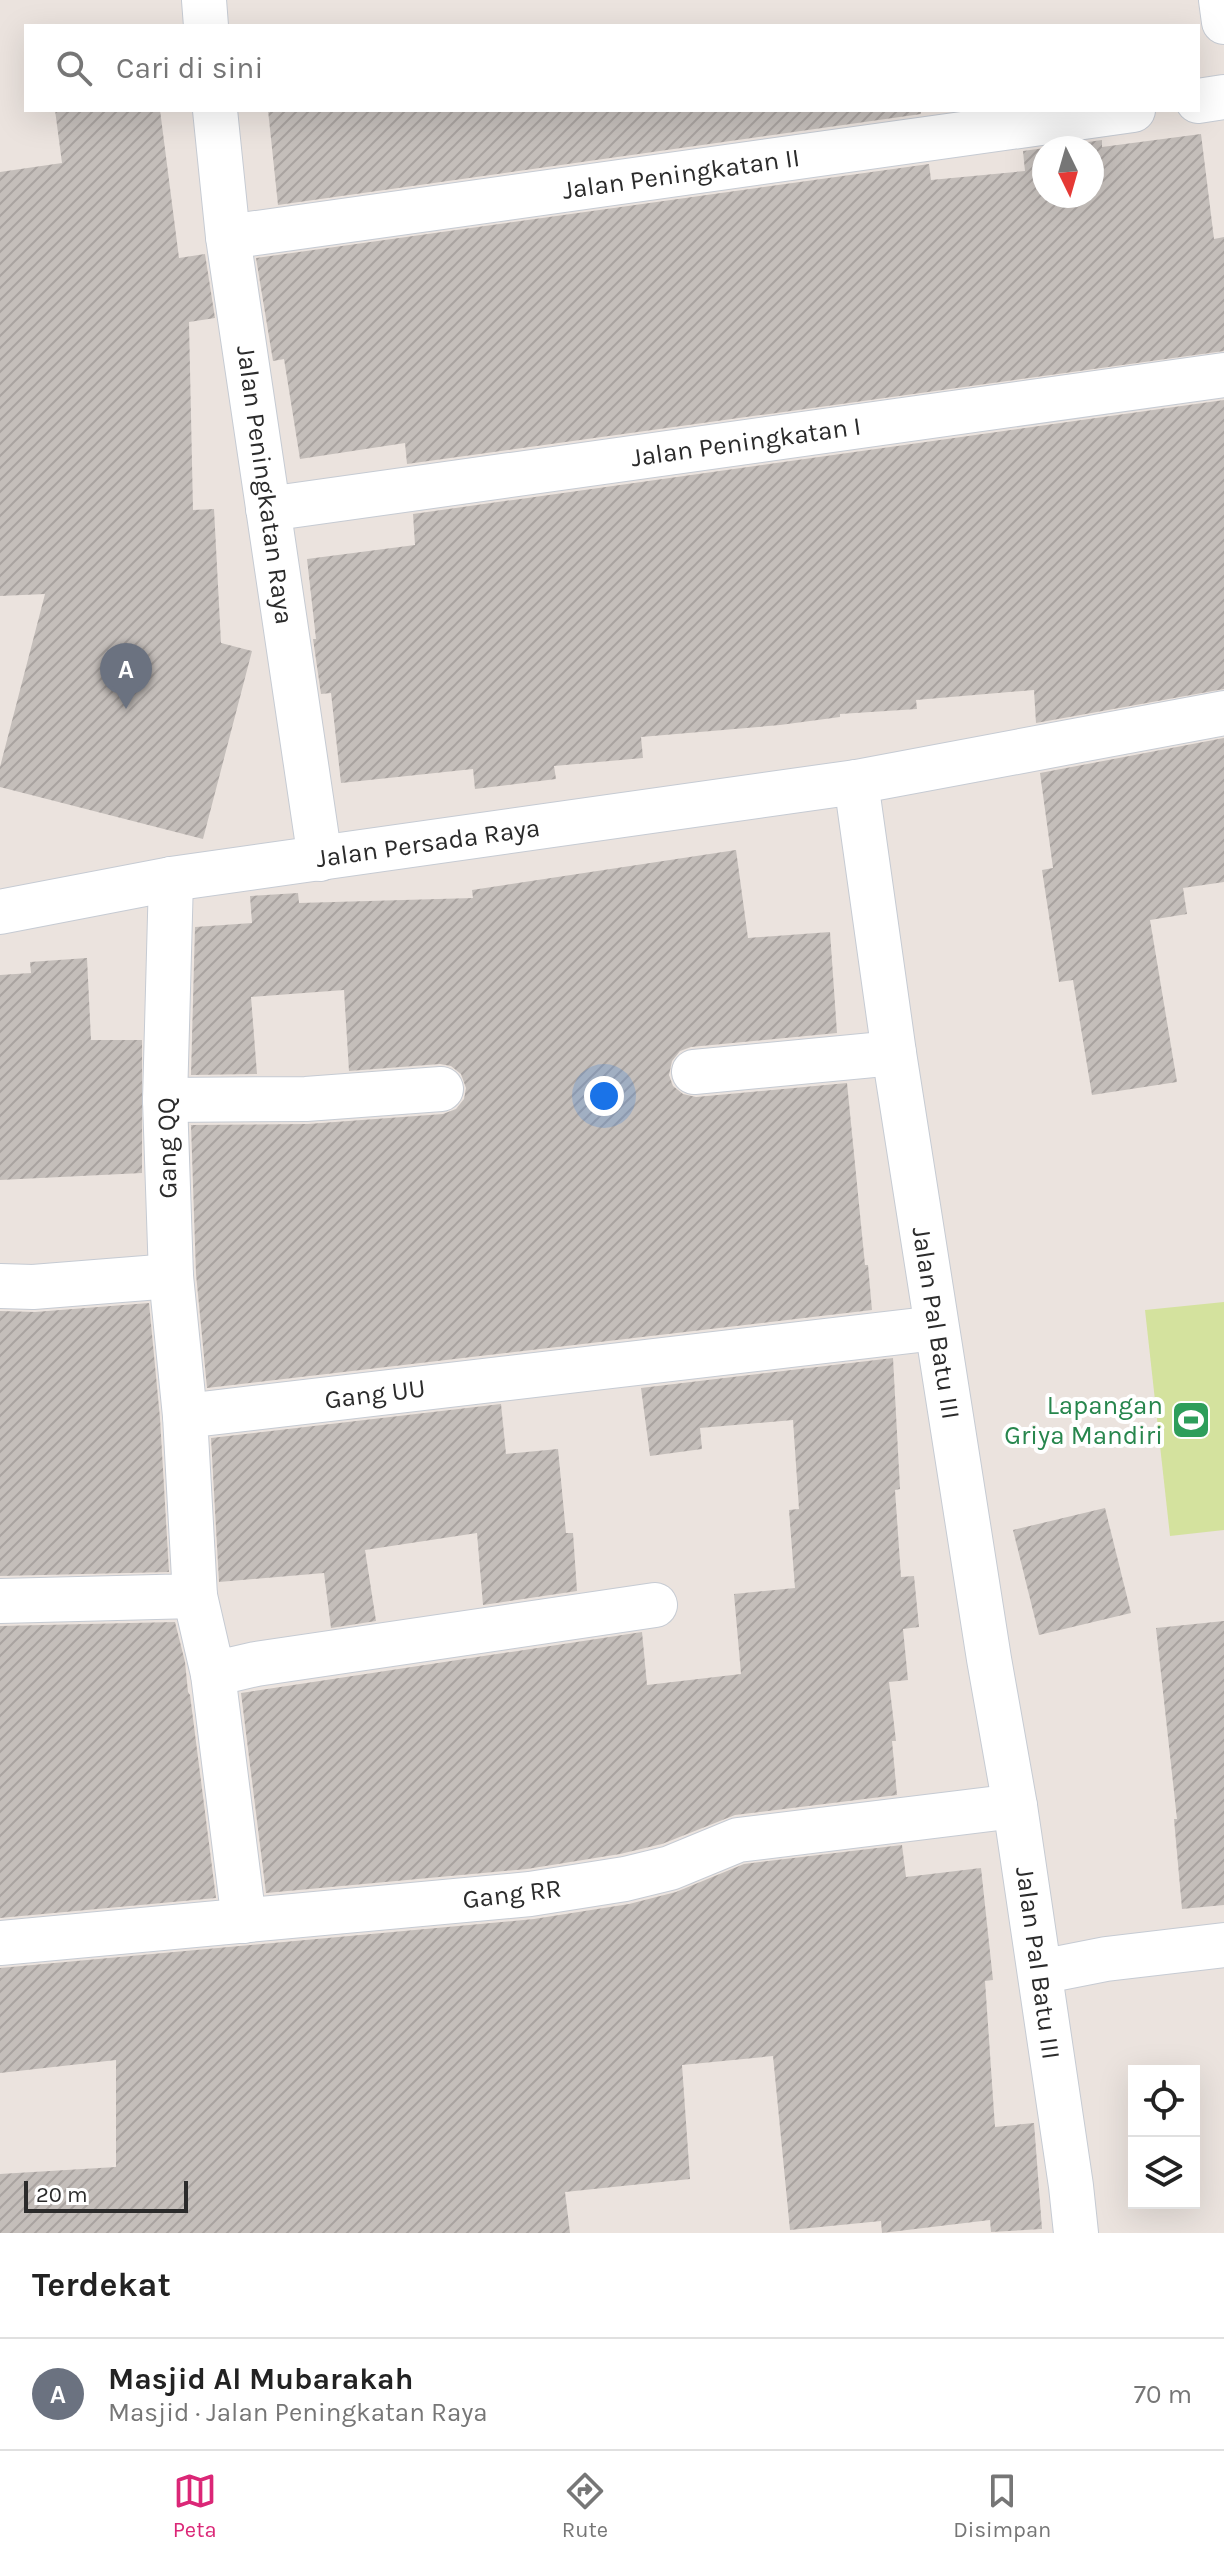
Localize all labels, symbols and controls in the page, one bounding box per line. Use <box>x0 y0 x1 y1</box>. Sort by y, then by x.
search box <box>24 24 1200 112</box>
icon: search <box>52 46 96 90</box>
text: Cari di sini <box>116 50 263 86</box>
north arrow <box>1032 136 1104 208</box>
street label: Jalan Peningkatan II <box>560 142 802 206</box>
street label: Jalan Peningkatan Raya <box>230 344 300 626</box>
street label: Jalan Peningkatan I <box>629 411 863 473</box>
pin: A <box>100 643 152 709</box>
street label: Jalan Persada Raya <box>314 812 542 874</box>
your location <box>584 1076 624 1116</box>
street label: Gang QQ <box>151 1097 183 1199</box>
street label: Jalan Pal Batu III <box>905 1225 967 1421</box>
street label: Gang UU <box>323 1372 427 1416</box>
place label: Lapangan Griya Mandiri <box>1004 1390 1163 1451</box>
sports icon: Lapangan Griya Mandiri <box>1170 1399 1212 1441</box>
street label: Jalan Pal Batu III <box>1009 1865 1067 2061</box>
street label: Gang RR <box>461 1873 563 1915</box>
map controls <box>1128 2065 1200 2209</box>
button: locate <box>1128 2065 1200 2137</box>
button: layers <box>1128 2137 1200 2209</box>
scale bar <box>24 2177 188 2213</box>
text: 20 m <box>36 2182 88 2208</box>
text: Terdekat <box>32 2265 171 2305</box>
text: Masjid Al Mubarakah <box>108 2361 413 2397</box>
text: A <box>50 2379 66 2410</box>
text: 70 m <box>1134 2379 1192 2410</box>
text: Masjid · Jalan Peningkatan Raya <box>108 2397 488 2428</box>
tab: Peta <box>173 2469 217 2543</box>
tab: Rute <box>562 2469 608 2543</box>
tab: Disimpan <box>953 2469 1051 2543</box>

